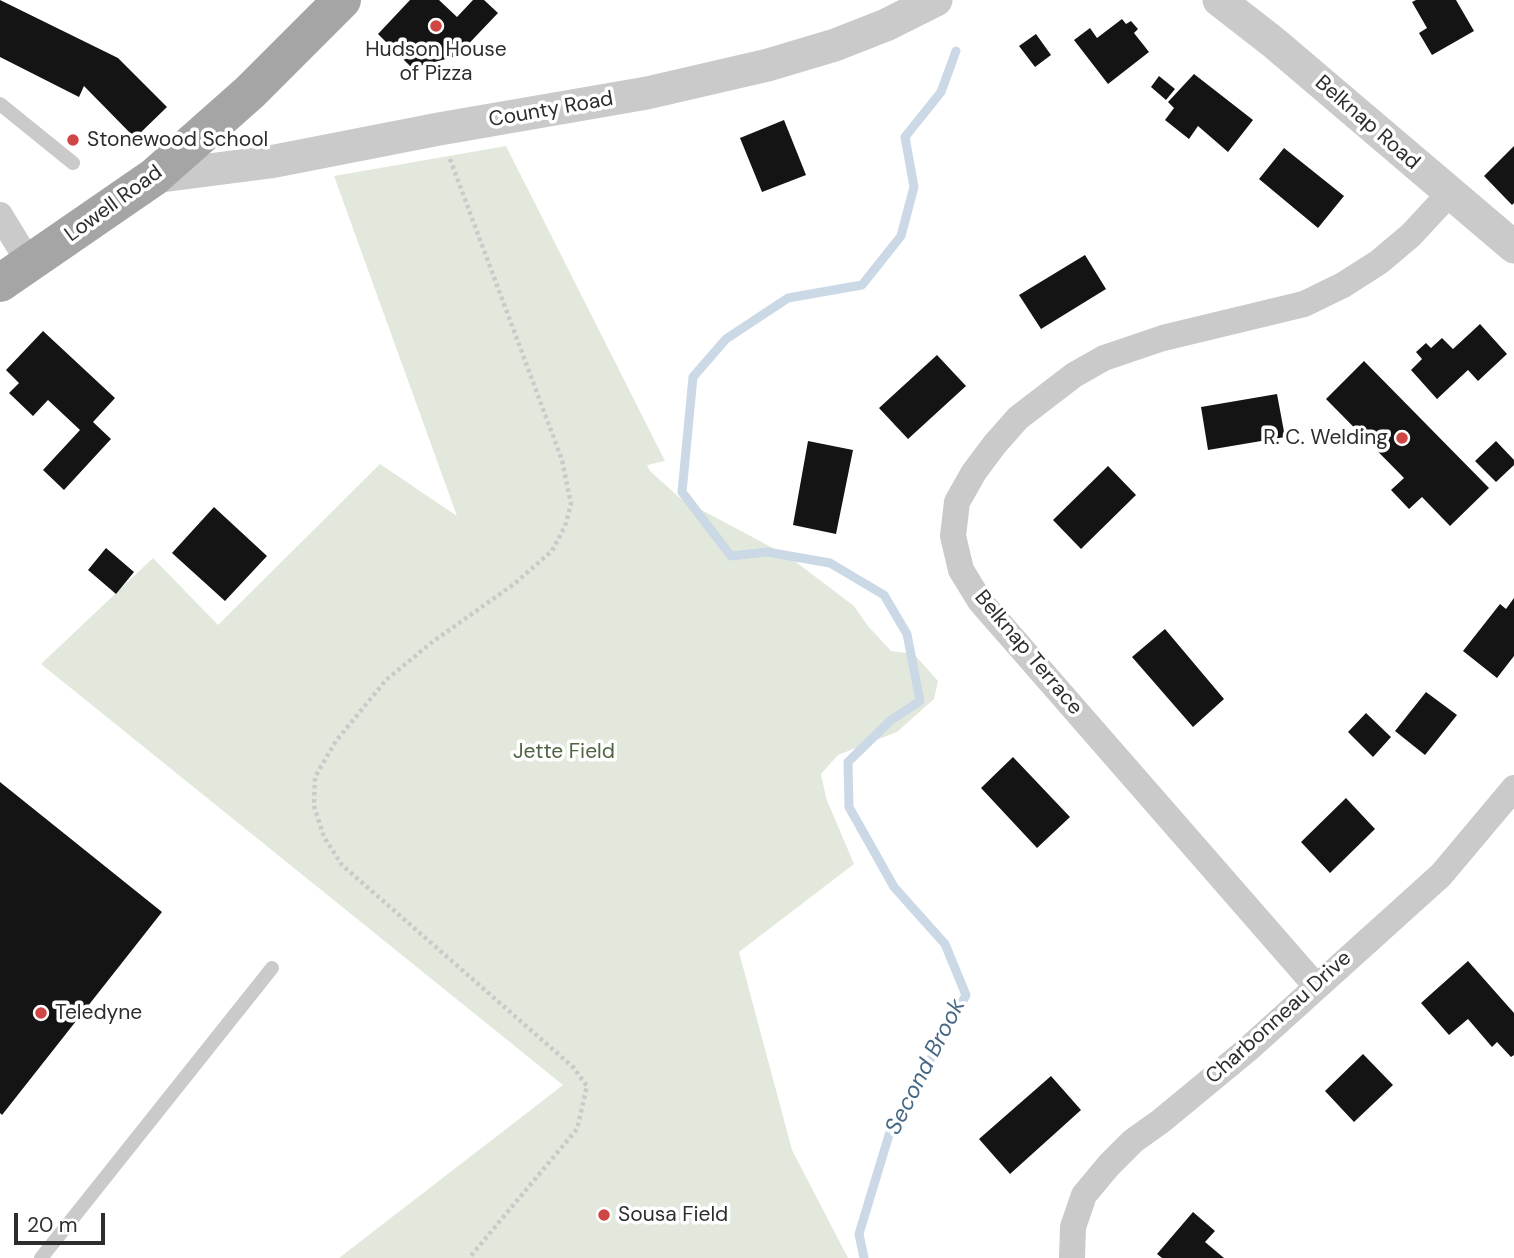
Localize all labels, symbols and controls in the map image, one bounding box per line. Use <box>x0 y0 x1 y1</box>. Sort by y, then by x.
marker: Hudson House of Pizza <box>428 18 444 34</box>
place label: Hudson House of Pizza <box>365 37 507 87</box>
street label: Belknap Road <box>1309 71 1425 175</box>
street label: County Road <box>487 87 615 133</box>
place label: Stonewood School <box>87 127 268 153</box>
marker: Stonewood School <box>65 132 81 148</box>
street label: Lowell Road <box>60 160 168 248</box>
place label: R. C. Welding <box>1263 425 1388 451</box>
marker: R. C. Welding <box>1394 430 1410 446</box>
street label: Belknap Terrace <box>969 586 1087 720</box>
park label: Jette Field <box>513 739 615 765</box>
street label: Charbonneau Drive <box>1201 946 1357 1090</box>
water label: Second Brook <box>880 995 972 1139</box>
place label: Teledyne <box>55 1000 142 1026</box>
marker: Teledyne <box>33 1005 49 1021</box>
scale bar <box>18 1198 108 1242</box>
place label: Sousa Field <box>618 1202 728 1228</box>
marker: Sousa Field <box>596 1207 612 1223</box>
text: 20 m <box>27 1211 78 1239</box>

